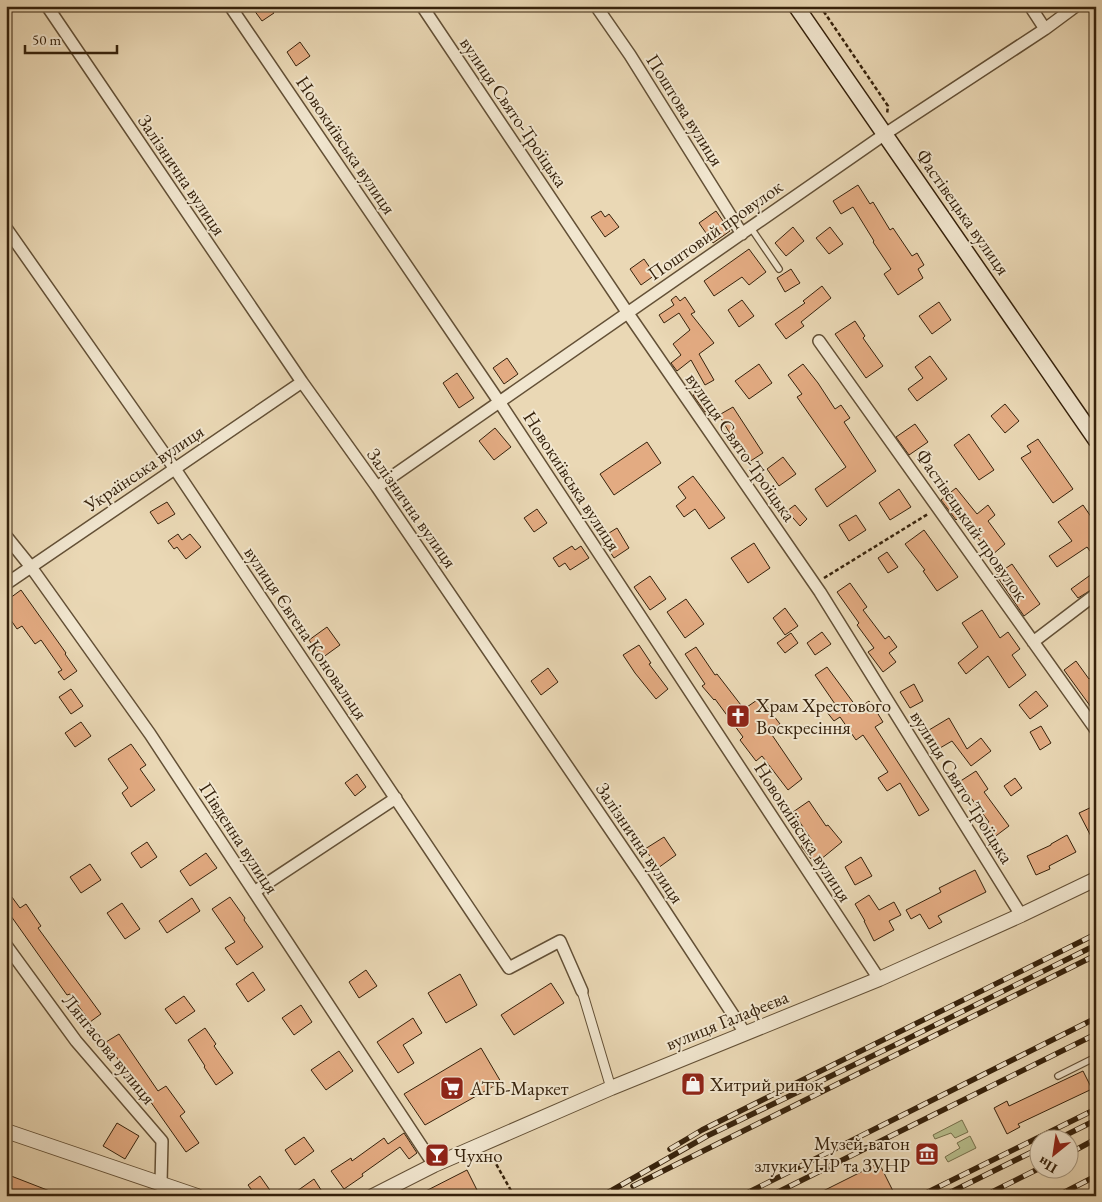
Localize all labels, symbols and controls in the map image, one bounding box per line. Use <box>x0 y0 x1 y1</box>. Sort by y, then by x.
scale bar <box>25 22 118 54</box>
text: 50 m <box>32 30 61 49</box>
street label: вулиця Свято-Троїцька <box>454 32 574 192</box>
street label: Поштова вулиця <box>640 49 730 171</box>
street label: Новокиївська вулиця <box>290 71 402 220</box>
street label: Залізнична вулиця <box>132 110 232 241</box>
street label: Фастівецька вулиця <box>910 144 1016 280</box>
street label: Поштовий провулок <box>643 174 787 286</box>
street label: вулиця Свято-Троїцька <box>680 368 802 527</box>
street label: Новокиївська вулиця <box>517 406 627 556</box>
street label: Українська вулиця <box>78 418 209 518</box>
street label: Залізнична вулиця <box>361 443 463 573</box>
street label: Фастівецький провулок <box>910 444 1034 606</box>
street label: вулиця Євгена Коновальця <box>239 541 374 725</box>
place label: Храм Хрестового Воскресіння <box>755 693 891 740</box>
church icon: Храм Хрестового Воскресіння <box>725 703 751 729</box>
street label: вулиця Свято-Троїцька <box>905 706 1020 869</box>
street label: Новокиївська вулиця <box>748 757 858 907</box>
street label: Південна вулиця <box>194 777 285 899</box>
street label: Залізнична вулиця <box>590 778 690 909</box>
street label: вулиця Галафеєва <box>662 984 793 1056</box>
street label: Лянгасова вулиця <box>57 989 162 1110</box>
shop icon: Хитрий ринок <box>680 1071 706 1097</box>
place label: Хитрий ринок <box>709 1072 823 1097</box>
supermarket icon: АТБ-Маркет <box>439 1075 465 1101</box>
place label: АТБ-Маркет <box>469 1076 569 1101</box>
north arrow <box>1030 1130 1080 1180</box>
place label: Музей-вагон злуки УНР та ЗУНР <box>754 1131 911 1178</box>
museum icon: Музей-вагон злуки УНР та ЗУНР <box>914 1141 940 1167</box>
bar icon: Чухно <box>424 1142 450 1168</box>
place label: Чухно <box>454 1143 503 1168</box>
text: Пн <box>1035 1153 1060 1178</box>

